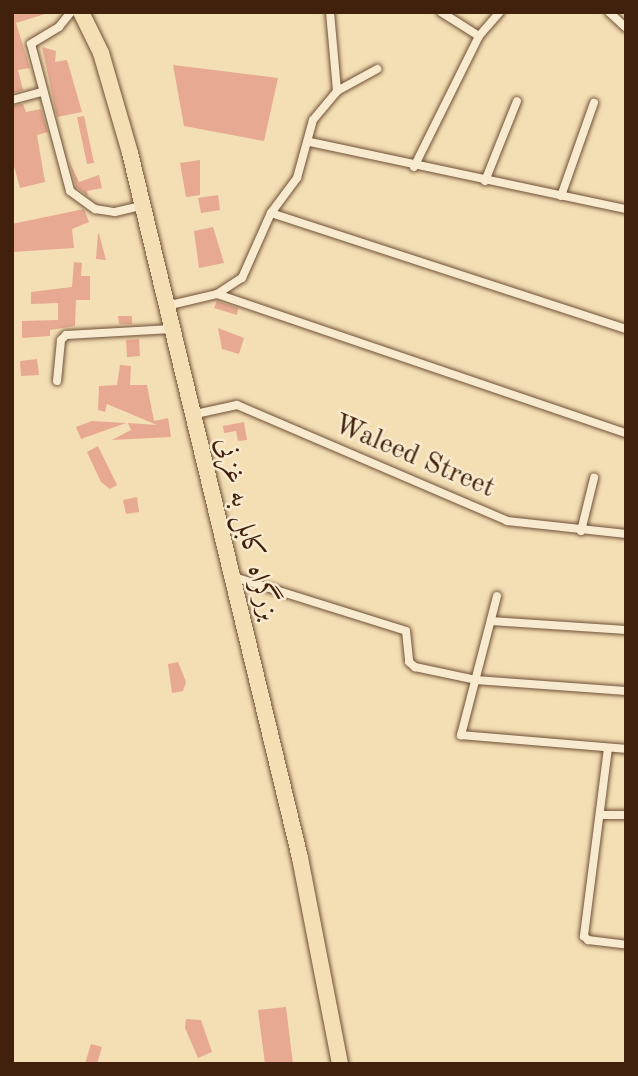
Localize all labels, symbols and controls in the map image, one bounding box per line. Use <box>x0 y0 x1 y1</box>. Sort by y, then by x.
street label: Waleed Street <box>329 408 499 506</box>
street label: بزرگراه کابل به غزنی <box>207 434 285 624</box>

